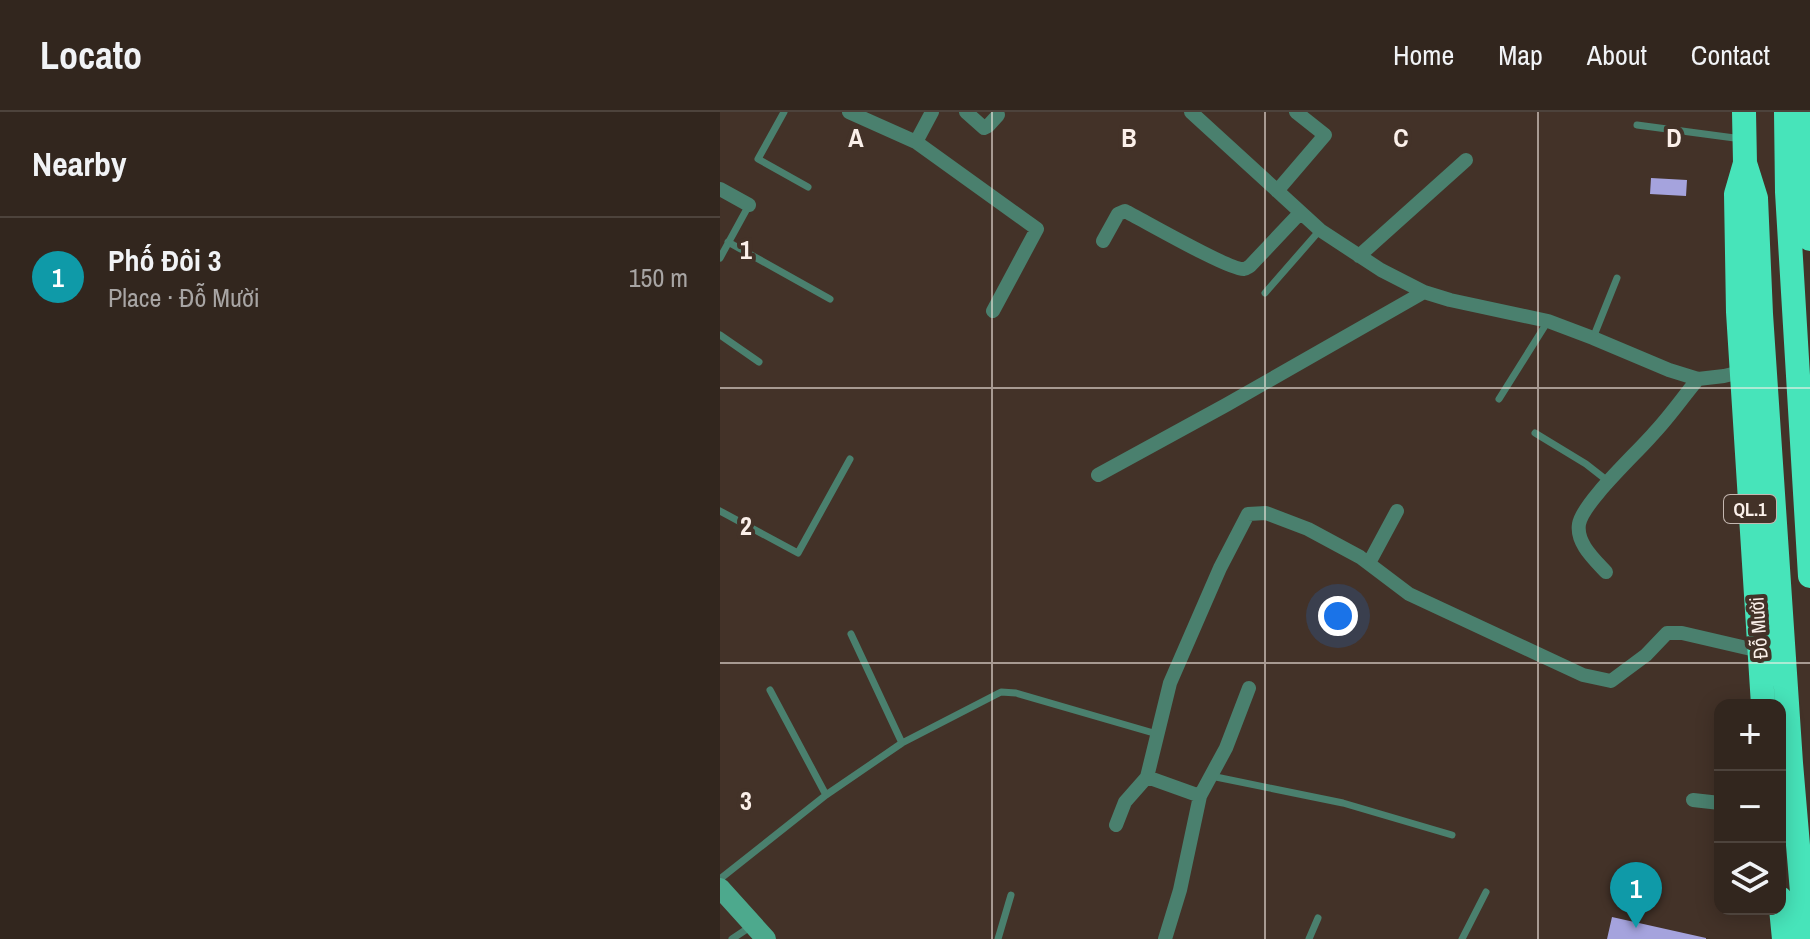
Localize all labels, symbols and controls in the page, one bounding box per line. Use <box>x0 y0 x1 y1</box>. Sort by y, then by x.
text: Locato <box>40 30 142 81</box>
text: Home <box>1393 36 1454 74</box>
text: Map <box>1498 36 1543 74</box>
text: About <box>1587 36 1647 74</box>
text: Contact <box>1691 36 1770 74</box>
text: A <box>848 120 864 155</box>
text: B <box>1121 120 1137 155</box>
text: C <box>1393 120 1409 155</box>
text: D <box>1666 120 1682 155</box>
text: Nearby <box>32 141 127 187</box>
text: 1 <box>740 232 752 267</box>
text: Phố Đôi 3 <box>108 240 221 280</box>
text: 1 <box>52 260 64 295</box>
text: 150 m <box>629 260 688 295</box>
text: Place · Đỗ Mười <box>108 280 260 315</box>
road number: QL.1 <box>1724 495 1776 523</box>
text: 2 <box>740 508 752 543</box>
your location <box>1318 596 1358 636</box>
street label: Đỗ Mười <box>1742 596 1774 660</box>
map controls <box>1714 699 1786 915</box>
button: + <box>1714 699 1786 771</box>
button: − <box>1714 771 1786 843</box>
text: 3 <box>740 783 752 818</box>
button: layers <box>1714 843 1786 915</box>
pin: 1 <box>1610 862 1662 928</box>

